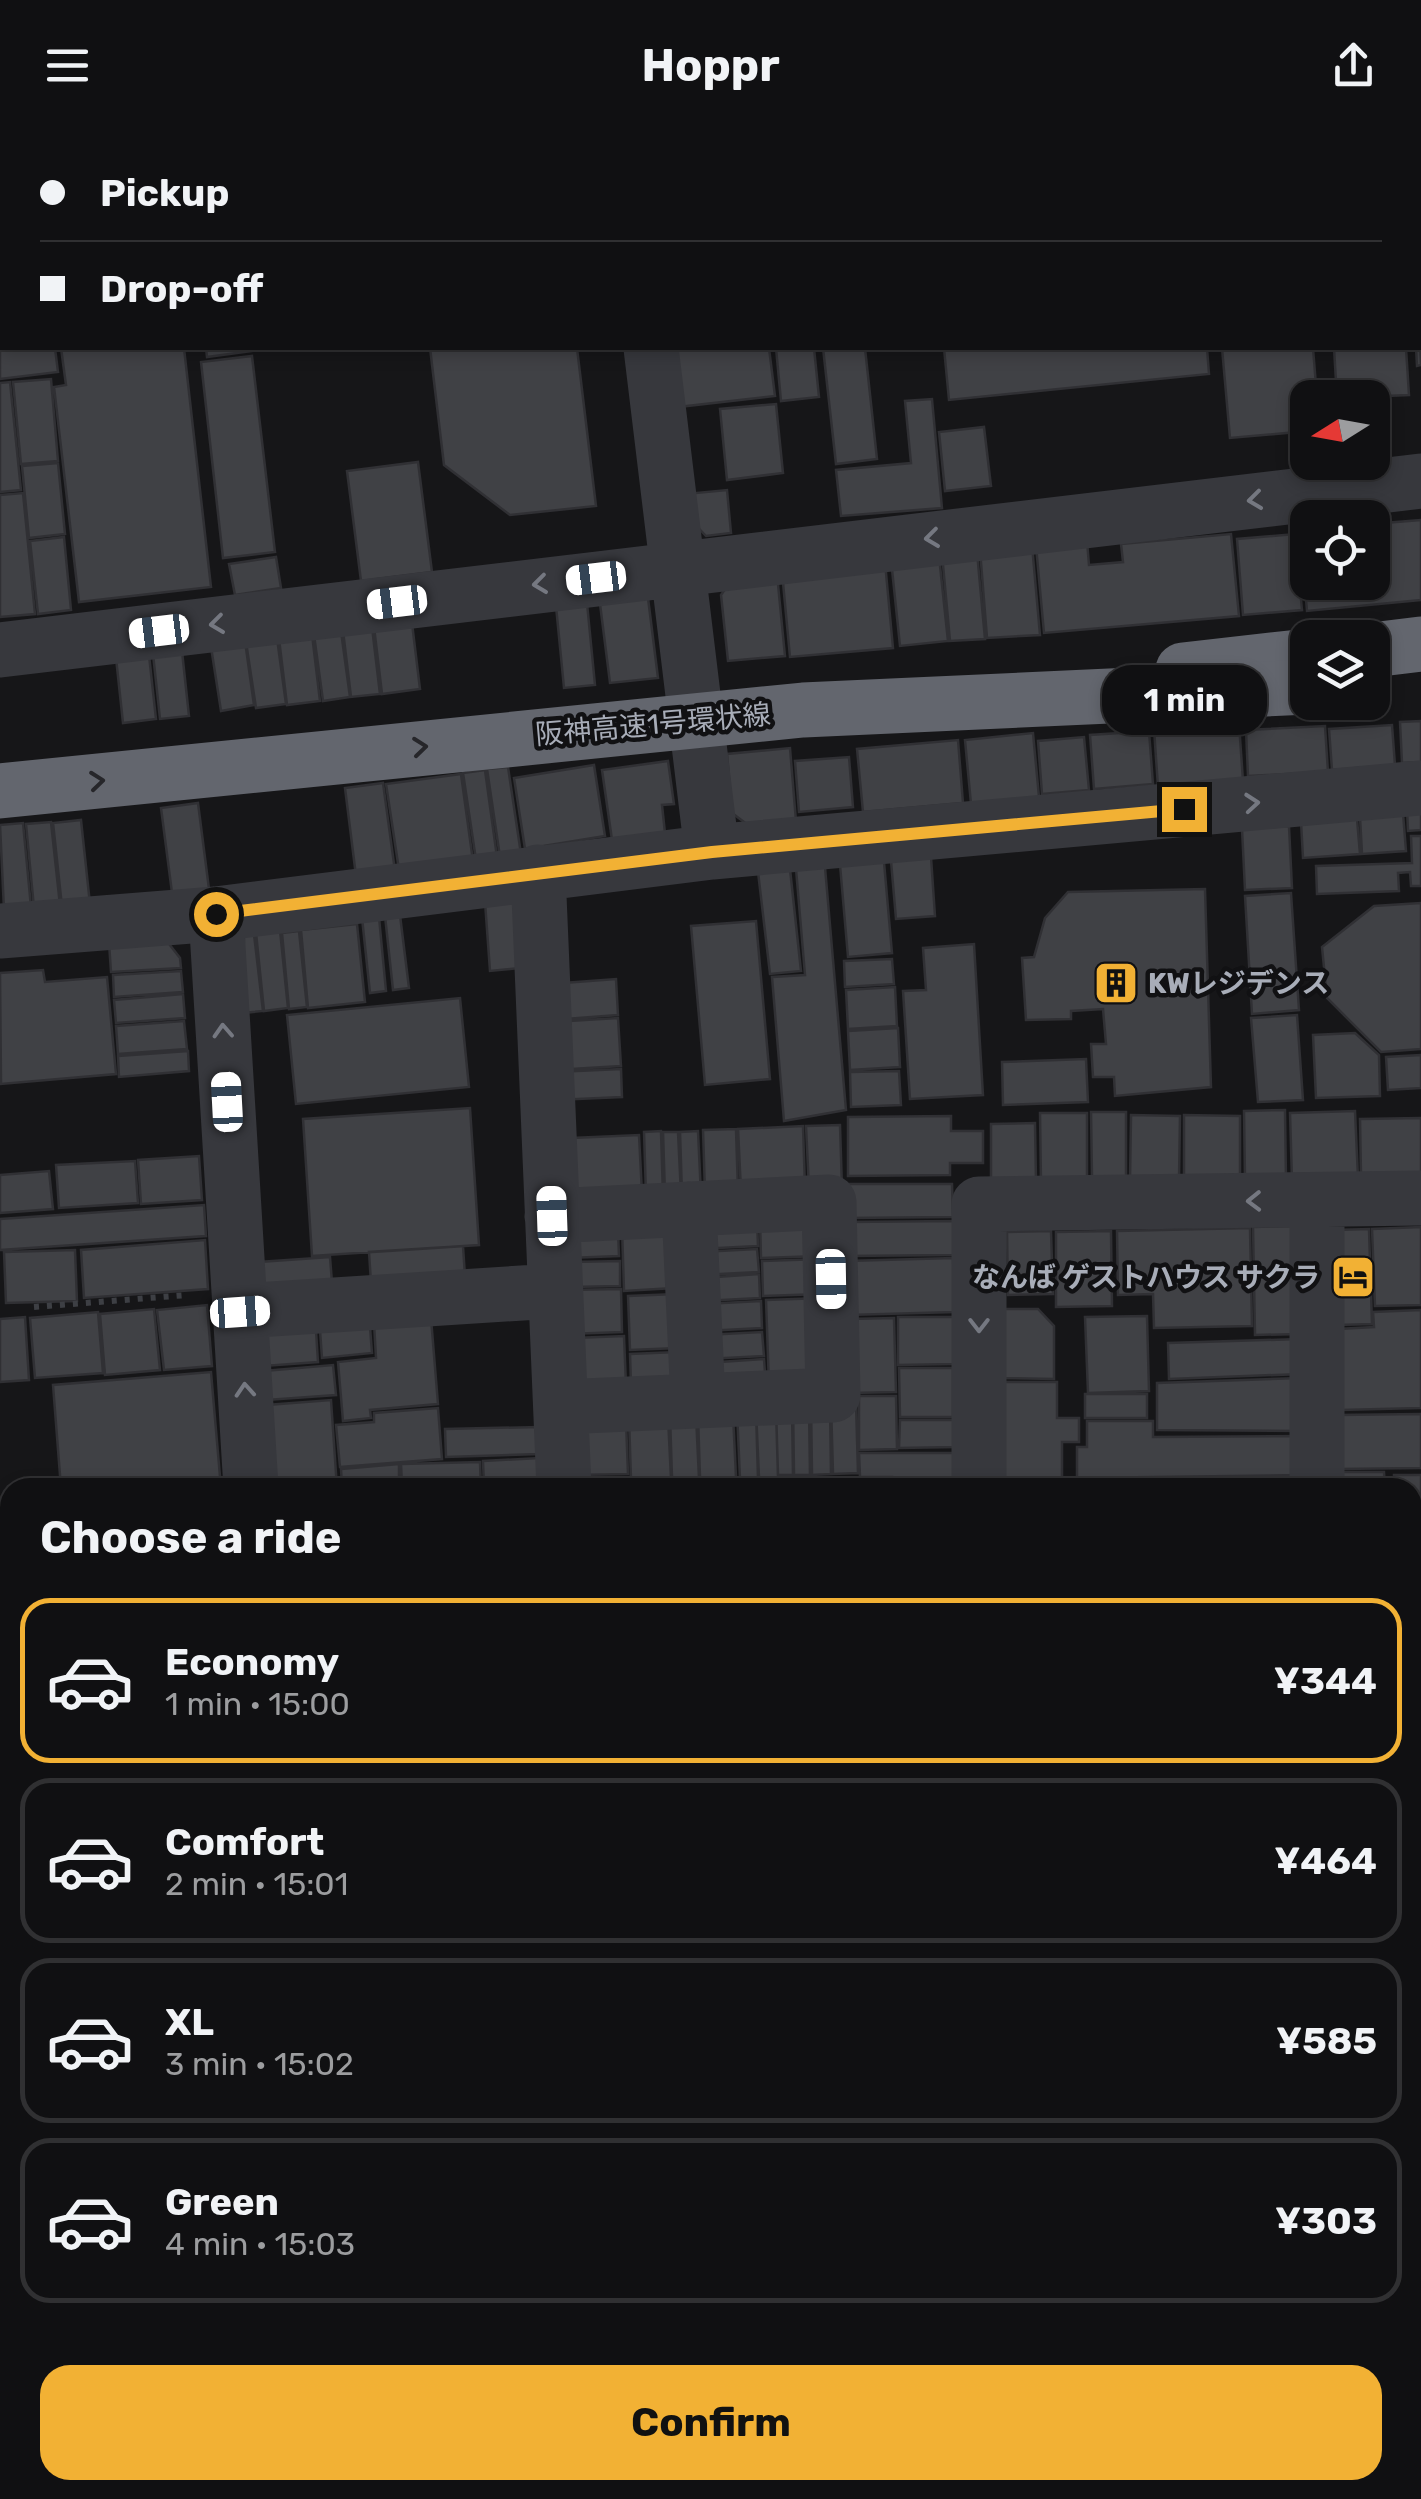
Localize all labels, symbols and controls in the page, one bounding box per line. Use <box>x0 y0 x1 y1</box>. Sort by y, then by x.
icon: menu <box>40 38 95 93</box>
icon: share <box>1326 38 1381 93</box>
text: Hoppr <box>641 39 780 92</box>
text: Pickup <box>100 170 229 216</box>
text: Drop-off <box>100 266 263 312</box>
north arrow <box>1290 380 1390 480</box>
map controls <box>1290 380 1390 720</box>
one-way arrow <box>1246 489 1262 510</box>
button: locate <box>1290 500 1390 600</box>
one-way arrow <box>923 527 939 548</box>
car <box>564 559 628 597</box>
one-way arrow <box>531 573 547 594</box>
car <box>365 583 429 621</box>
car <box>127 612 191 650</box>
one-way arrow <box>209 613 225 634</box>
button: layers <box>1290 620 1390 720</box>
callout: 1 min <box>1102 664 1266 734</box>
text: 1 min <box>1144 681 1225 719</box>
street label: 阪神高速1号環状線 <box>534 698 772 751</box>
one-way arrow <box>413 736 429 758</box>
one-way arrow <box>89 771 105 792</box>
route end <box>1162 787 1207 832</box>
one-way arrow <box>1245 793 1261 814</box>
route start <box>194 892 239 937</box>
building icon: KWレジデンス <box>1093 960 1139 1006</box>
place label: KWレジデンス <box>1148 967 1329 1000</box>
one-way arrow <box>213 1022 234 1038</box>
car <box>210 1071 244 1133</box>
car <box>536 1185 568 1247</box>
one-way arrow <box>1245 1191 1261 1212</box>
car <box>815 1249 847 1309</box>
hotel icon: なんば ゲストハウス サクラ <box>1330 1254 1376 1300</box>
place label: なんば ゲストハウス サクラ <box>972 1261 1320 1294</box>
car <box>209 1295 271 1329</box>
one-way arrow <box>968 1318 990 1334</box>
one-way arrow <box>235 1382 256 1398</box>
text: Choose a ride <box>40 1511 342 1564</box>
icon: car <box>45 1636 135 1726</box>
text: Economy <box>165 1639 339 1685</box>
text: ¥344 <box>1274 1658 1377 1704</box>
text: 1 min · 15:00 <box>165 1685 350 1723</box>
icon: car <box>45 1816 135 1906</box>
text: Comfort <box>165 1819 324 1865</box>
text: ¥464 <box>1274 1838 1377 1884</box>
text: 2 min · 15:01 <box>165 1865 348 1903</box>
icon: car <box>45 1996 135 2086</box>
text: XL <box>165 1999 214 2045</box>
text: ¥585 <box>1276 2018 1377 2064</box>
text: 3 min · 15:02 <box>165 2045 354 2083</box>
icon: car <box>45 2176 135 2266</box>
text: Green <box>165 2179 279 2225</box>
text: ¥303 <box>1275 2198 1377 2244</box>
text: 4 min · 15:03 <box>165 2225 355 2263</box>
button: Confirm <box>40 2365 1382 2480</box>

